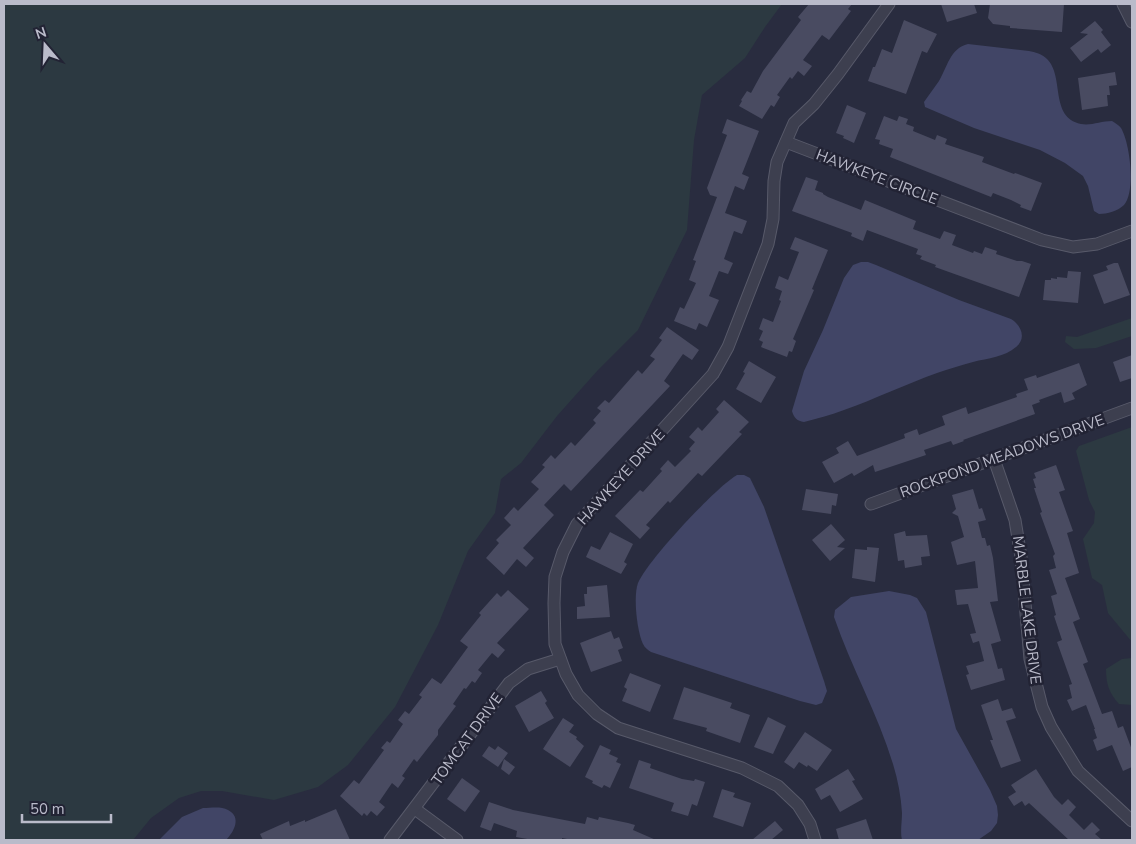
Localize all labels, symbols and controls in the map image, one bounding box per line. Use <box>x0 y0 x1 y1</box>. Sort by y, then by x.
north arrow <box>20 20 70 70</box>
text: N <box>33 22 49 44</box>
street label: HAWKEYE CIRCLE <box>813 145 941 209</box>
street label: ROCKPOND MEADOWS DRIVE <box>897 410 1107 502</box>
street label: HAWKEYE DRIVE <box>573 425 669 529</box>
street label: MARBLE LAKE DRIVE <box>1008 535 1046 685</box>
street label: TOMCAT DRIVE <box>427 689 507 789</box>
scale bar <box>22 792 111 824</box>
text: 50 m <box>30 799 65 819</box>

